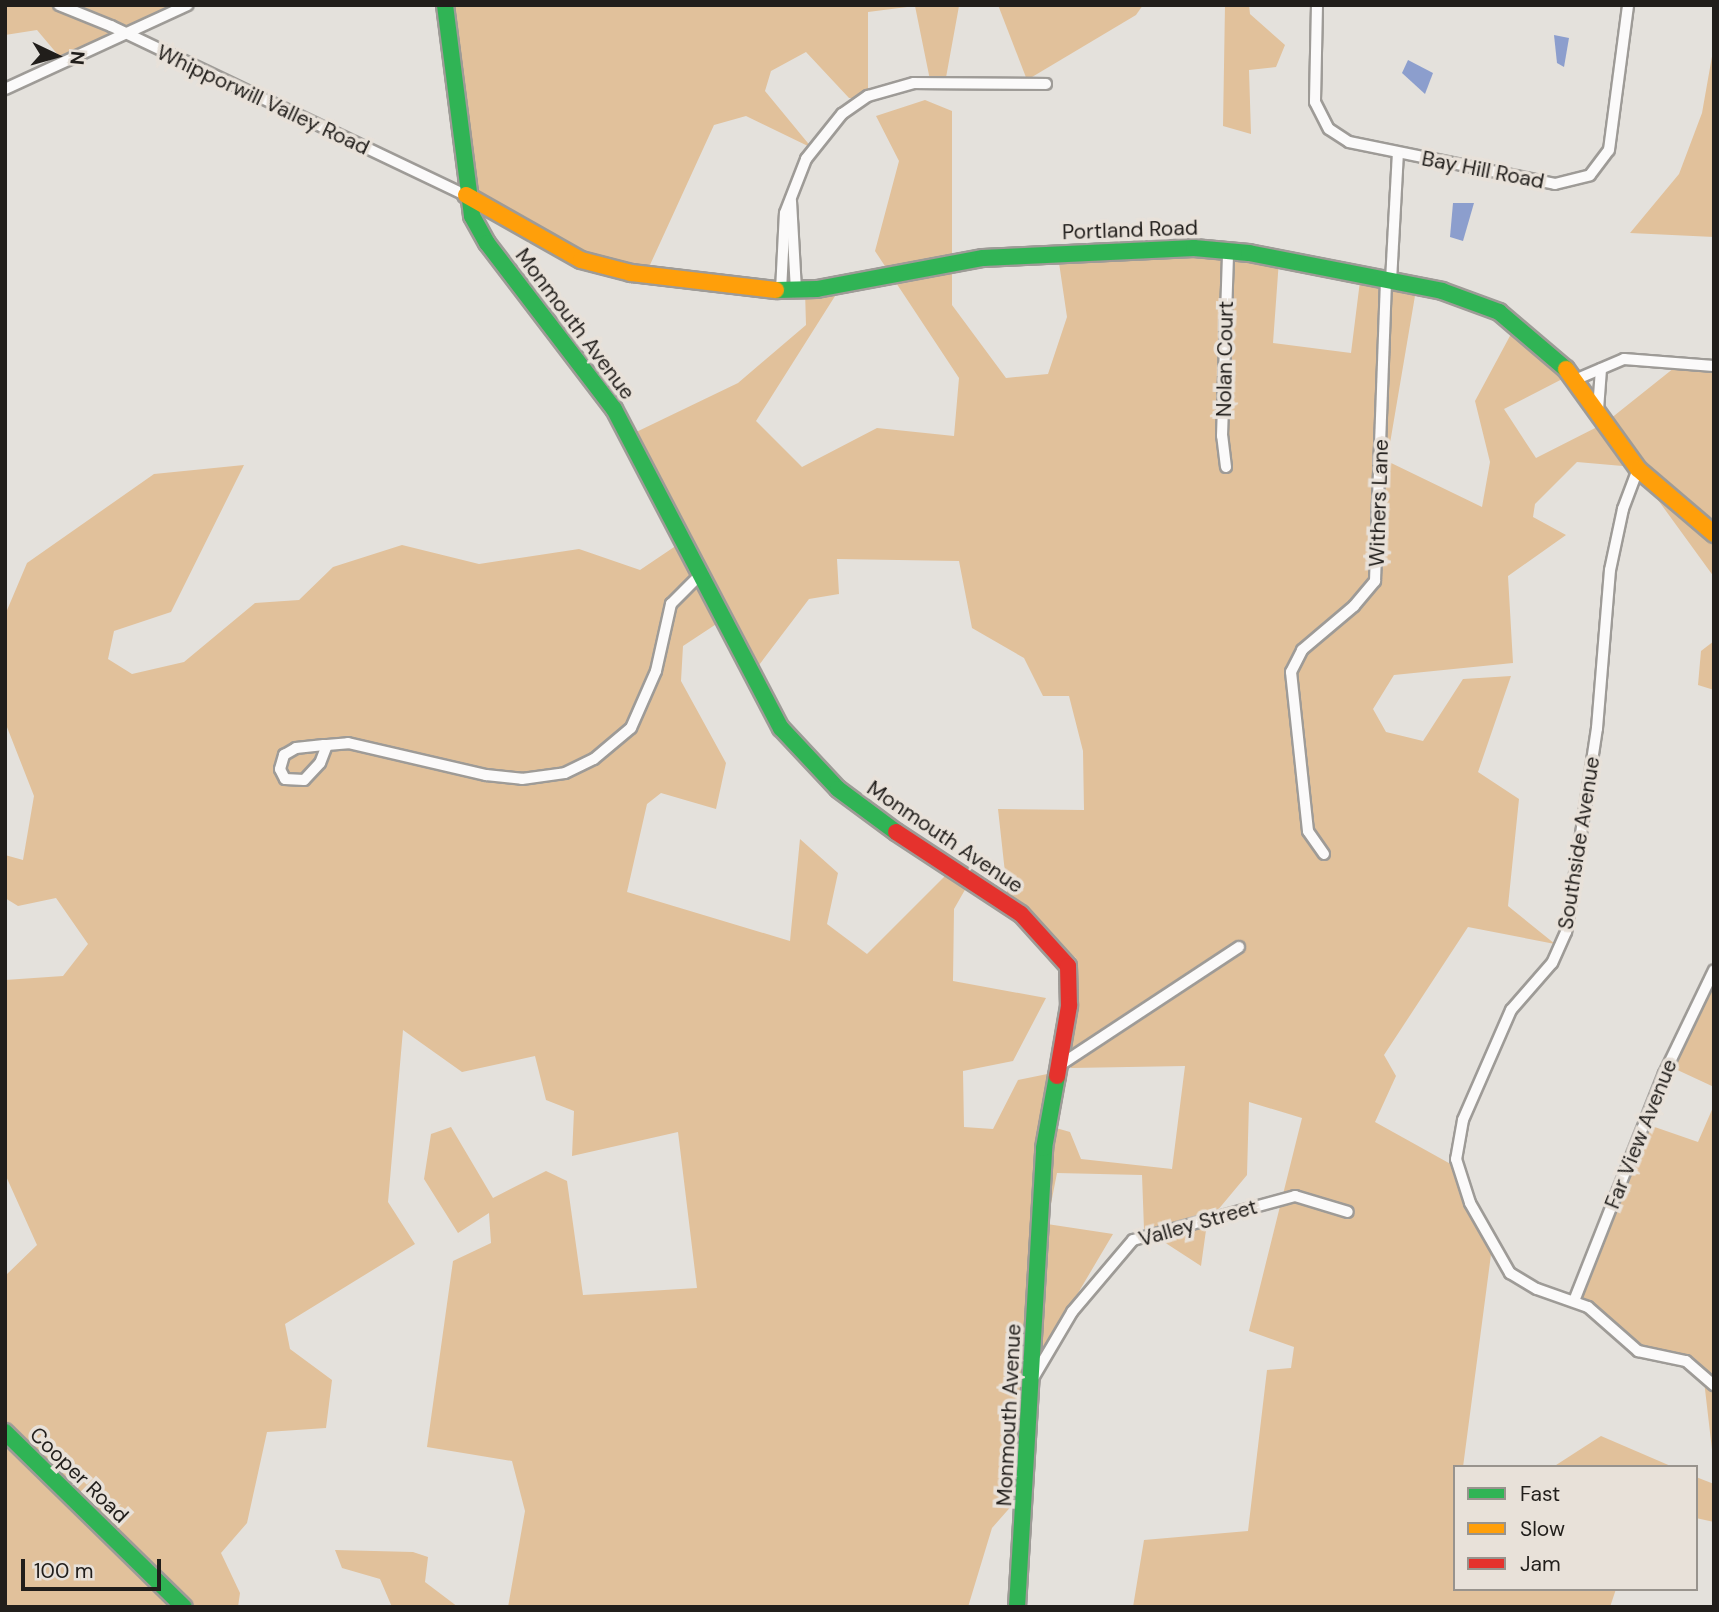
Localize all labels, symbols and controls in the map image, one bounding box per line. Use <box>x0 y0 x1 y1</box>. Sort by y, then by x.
north arrow <box>21 21 91 91</box>
street label: Whipporwill Valley Road <box>153 40 373 160</box>
text: N <box>64 50 90 66</box>
street label: Bay Hill Road <box>1420 146 1546 194</box>
street label: Portland Road <box>1062 215 1198 245</box>
street label: Monmouth Avenue <box>510 243 640 405</box>
street label: Nolan Court <box>1211 301 1239 417</box>
street label: Withers Lane <box>1364 439 1394 567</box>
street label: Southside Avenue <box>1553 755 1605 931</box>
street label: Monmouth Avenue <box>862 775 1028 899</box>
street label: Far View Avenue <box>1600 1056 1682 1212</box>
street label: Valley Street <box>1136 1194 1260 1252</box>
street label: Monmouth Avenue <box>992 1323 1026 1507</box>
street label: Cooper Road <box>24 1422 134 1528</box>
legend <box>1453 1465 1698 1591</box>
text: Fast <box>1520 1480 1560 1508</box>
text: Slow <box>1520 1515 1565 1543</box>
scale bar <box>24 1546 164 1590</box>
text: Jam <box>1520 1550 1561 1578</box>
text: 100 m <box>34 1557 94 1585</box>

